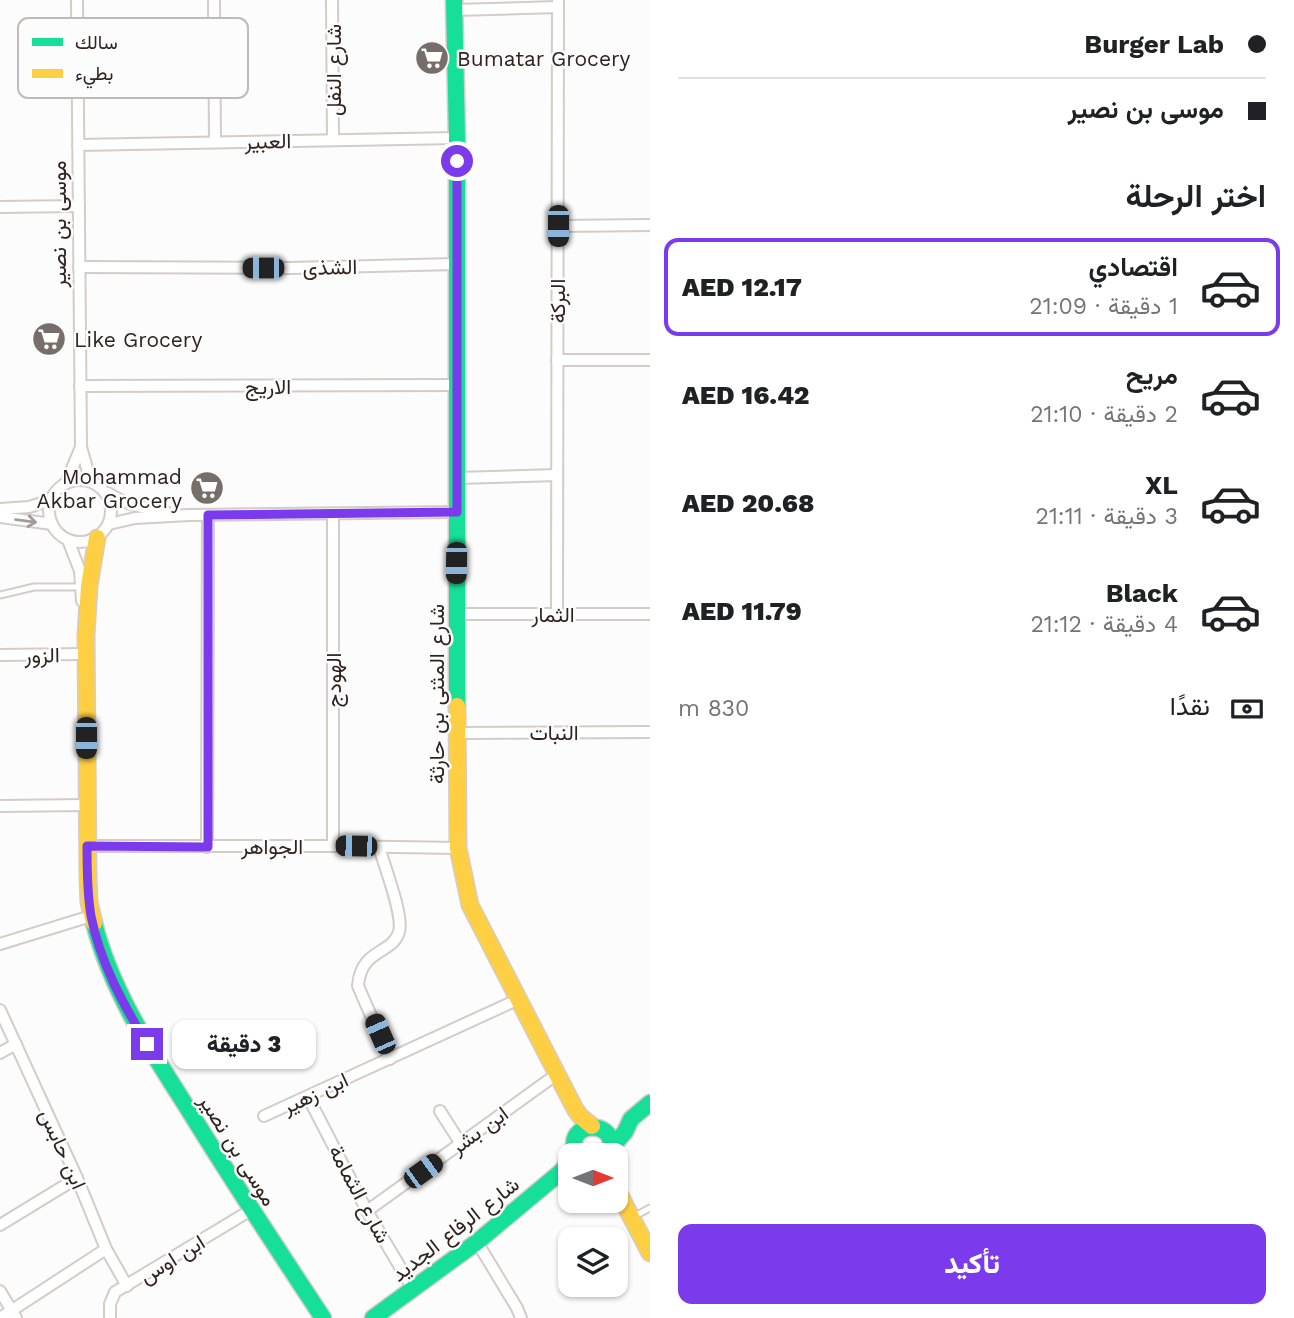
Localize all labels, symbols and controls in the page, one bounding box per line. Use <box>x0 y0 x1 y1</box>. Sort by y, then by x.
legend <box>18 18 248 98</box>
street label: شارع النفل <box>321 24 348 116</box>
text: Burger Lab <box>1084 29 1224 59</box>
text: سالك <box>75 31 118 54</box>
supermarket icon: Bumatar Grocery <box>413 39 451 77</box>
place label: Bumatar Grocery <box>457 46 631 71</box>
text: بطيء <box>75 62 113 89</box>
text: موسى بن نصير <box>1068 94 1224 124</box>
street label: العبير <box>243 128 292 155</box>
route start <box>441 145 473 177</box>
street label: موسى بن نصير <box>46 161 72 288</box>
text: اختر الرحلة <box>1126 177 1266 215</box>
car <box>548 205 569 247</box>
text: اقتصادي <box>1089 252 1178 282</box>
street label: الشذى <box>302 254 358 280</box>
icon: car <box>1199 256 1262 319</box>
car <box>243 258 285 279</box>
text: AED 12.17 <box>682 272 802 302</box>
street label: البركة <box>545 279 571 323</box>
text: 1 دقيقة · 21:09 <box>1029 293 1178 320</box>
supermarket icon: Like Grocery <box>30 320 68 358</box>
place label: Like Grocery <box>74 327 202 352</box>
text: مريح <box>1126 360 1178 390</box>
icon: car <box>1199 364 1262 427</box>
street label: الاريج <box>245 374 291 401</box>
text: AED 16.42 <box>682 380 809 410</box>
text: 2 دقيقة · 21:10 <box>1030 401 1178 428</box>
place label: Mohammad Akbar Grocery <box>37 464 182 513</box>
supermarket icon: Mohammad Akbar Grocery <box>188 469 226 507</box>
text: XL <box>1145 470 1178 500</box>
icon: car <box>1199 472 1262 535</box>
text: AED 20.68 <box>682 488 814 518</box>
text: 3 دقيقة · 21:11 <box>1035 503 1178 530</box>
one-way arrow <box>14 514 37 527</box>
car <box>446 542 467 584</box>
text: Black <box>1106 578 1178 608</box>
icon: car <box>1199 580 1262 643</box>
text: AED 11.79 <box>682 596 802 626</box>
street label: الثمار <box>530 602 575 628</box>
street label: شارع المثنى بن حارثة <box>424 604 451 784</box>
text: 4 دقيقة · 21:12 <box>1030 611 1178 638</box>
street label: الزور <box>23 642 60 669</box>
street label: الهودج <box>321 653 348 707</box>
icon: cash <box>1228 690 1266 728</box>
text: نقدًا <box>1170 691 1210 721</box>
text: 830 m <box>678 695 749 722</box>
car <box>76 717 97 759</box>
street label: النبات <box>529 720 579 745</box>
street label: الجواهر <box>240 834 303 860</box>
car <box>335 835 378 857</box>
car <box>362 1011 399 1057</box>
callout: 3 دقيقة <box>172 1020 315 1068</box>
route end <box>131 1028 163 1060</box>
text: 3 دقيقة <box>207 1031 281 1058</box>
street label: ابن زهير <box>277 1067 352 1120</box>
street label: موسى بن نصير <box>192 1089 282 1211</box>
street label: ابن بشر <box>444 1101 513 1161</box>
street label: ابن حابس <box>34 1105 92 1193</box>
street label: شارع الثمامة <box>322 1141 396 1248</box>
north arrow <box>558 1143 628 1213</box>
map controls <box>558 1143 628 1297</box>
car <box>400 1150 447 1192</box>
street label: شارع الرفاع الجديد <box>386 1171 525 1288</box>
button: تأكيد <box>678 1224 1266 1304</box>
button: layers <box>558 1227 628 1297</box>
street label: ابن اوس <box>135 1229 210 1290</box>

